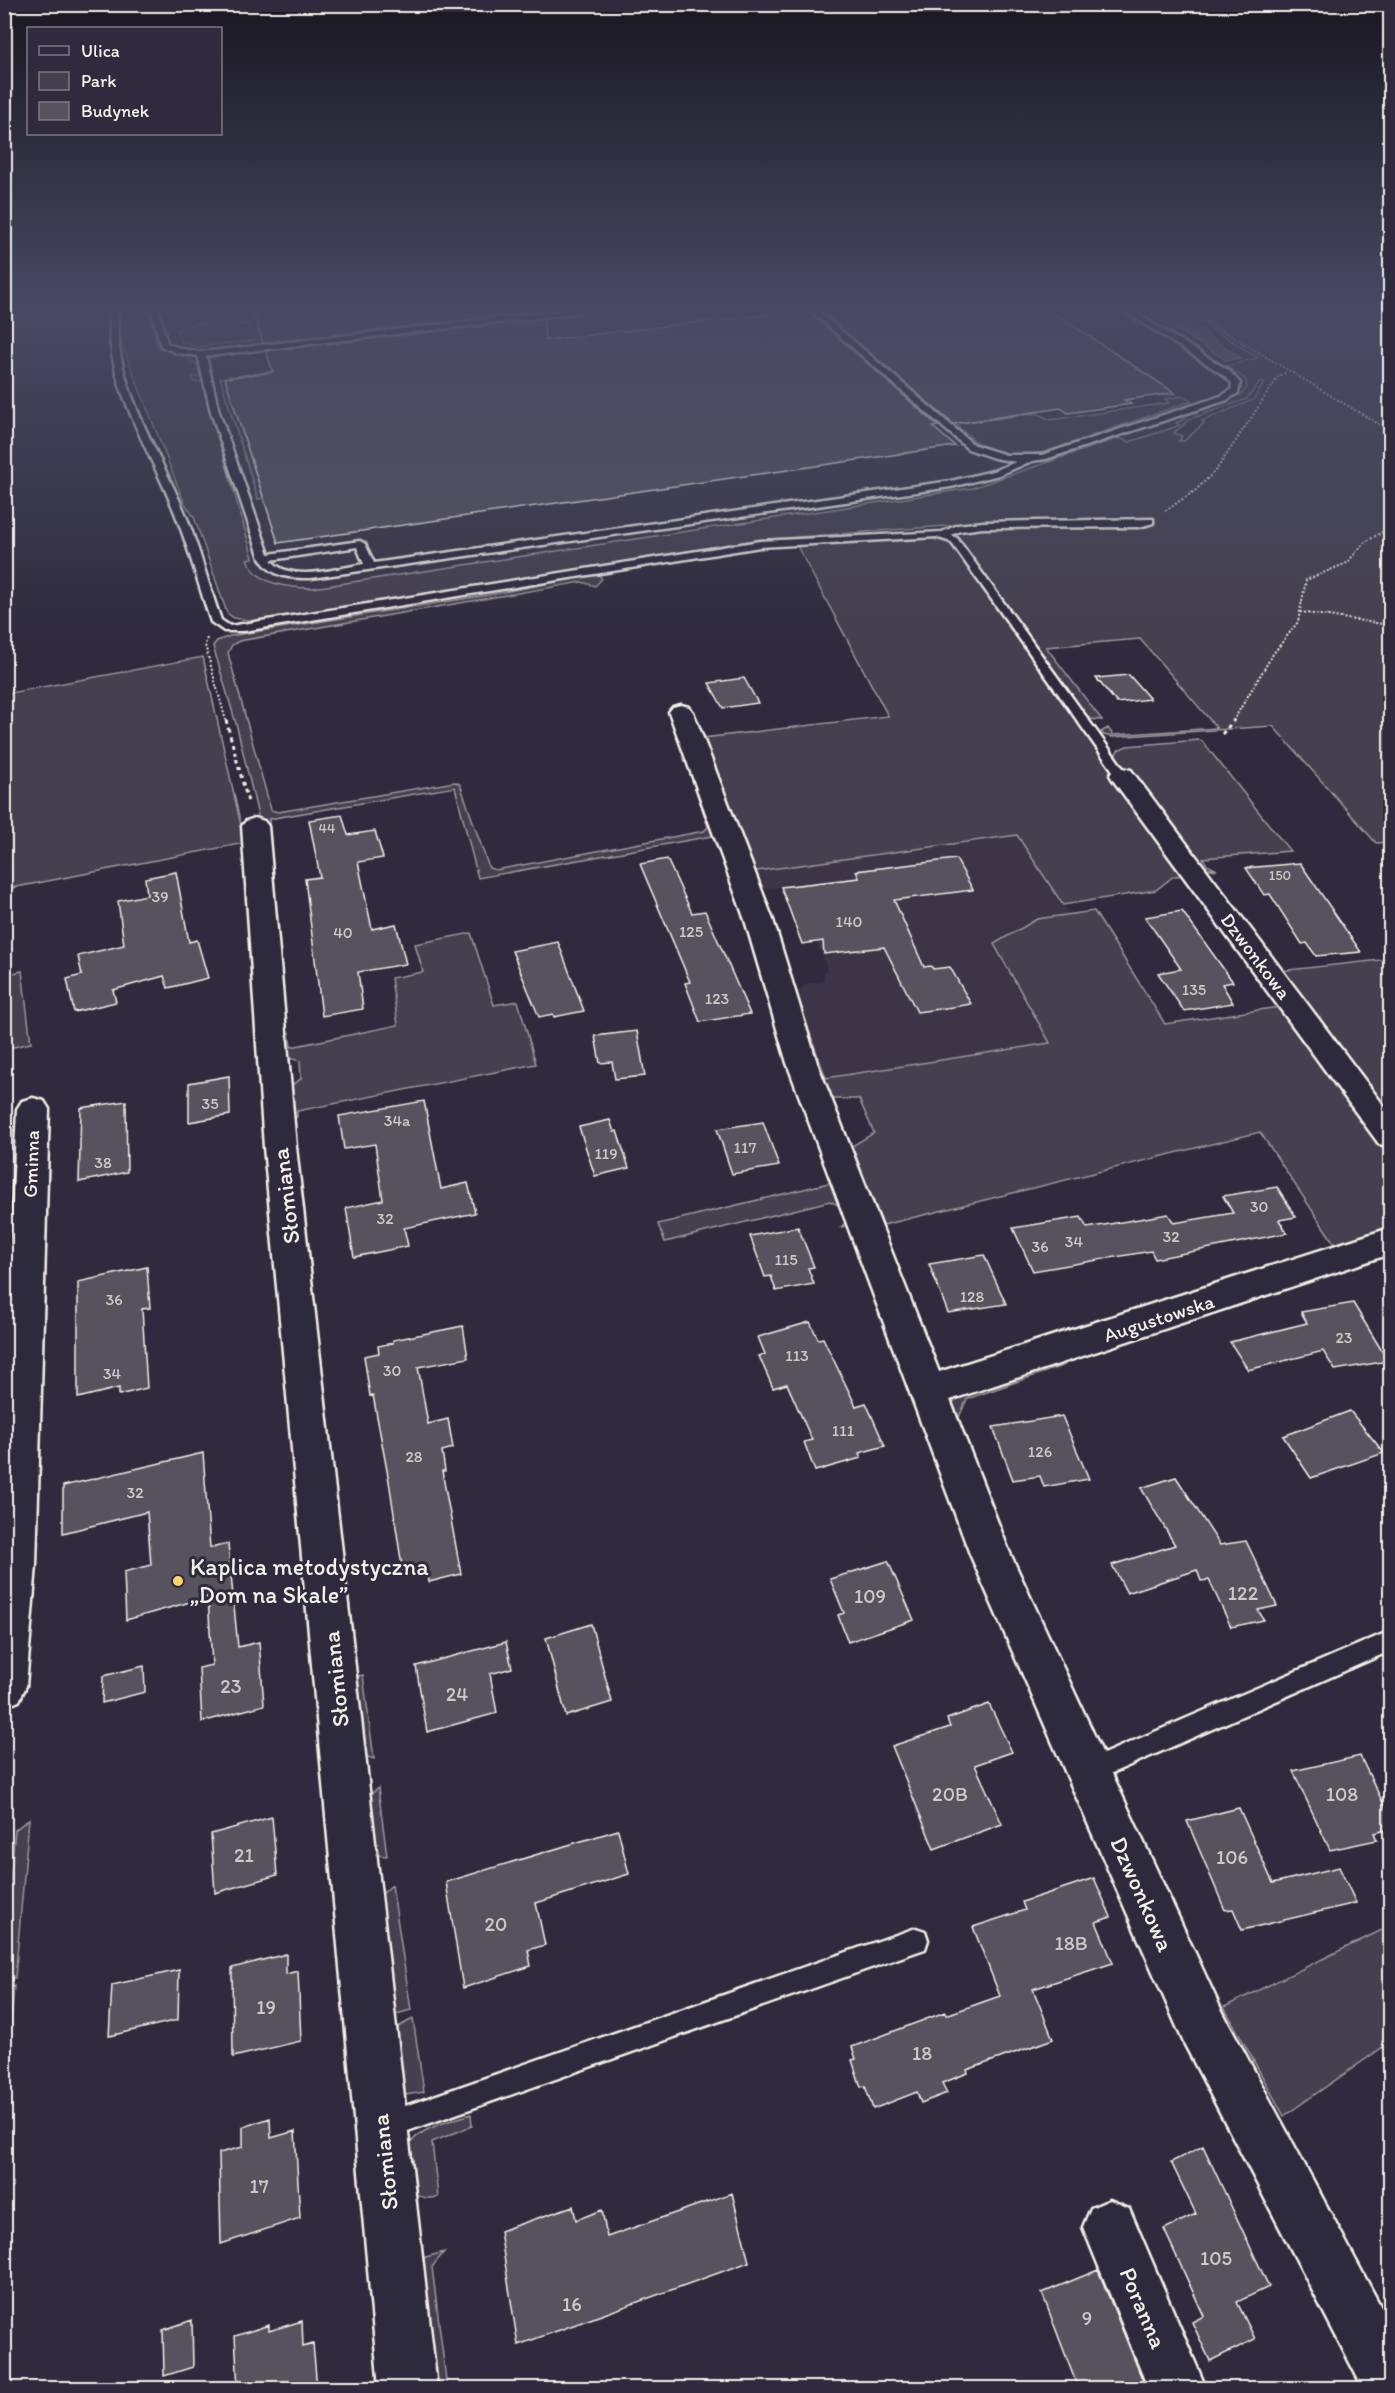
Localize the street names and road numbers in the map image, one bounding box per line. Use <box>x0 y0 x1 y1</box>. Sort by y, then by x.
street label: Dzwonkowa <box>1216 908 1297 1005</box>
street label: Gminna <box>18 1130 44 1198</box>
street label: Słomiana <box>265 1146 306 1246</box>
street label: Augustowska <box>1101 1289 1218 1347</box>
street label: Słomiana <box>316 1629 355 1729</box>
street label: Dzwonkowa <box>1104 1832 1181 1956</box>
street label: Słomiana <box>365 2112 404 2212</box>
street label: Poranna <box>1113 2263 1174 2353</box>

